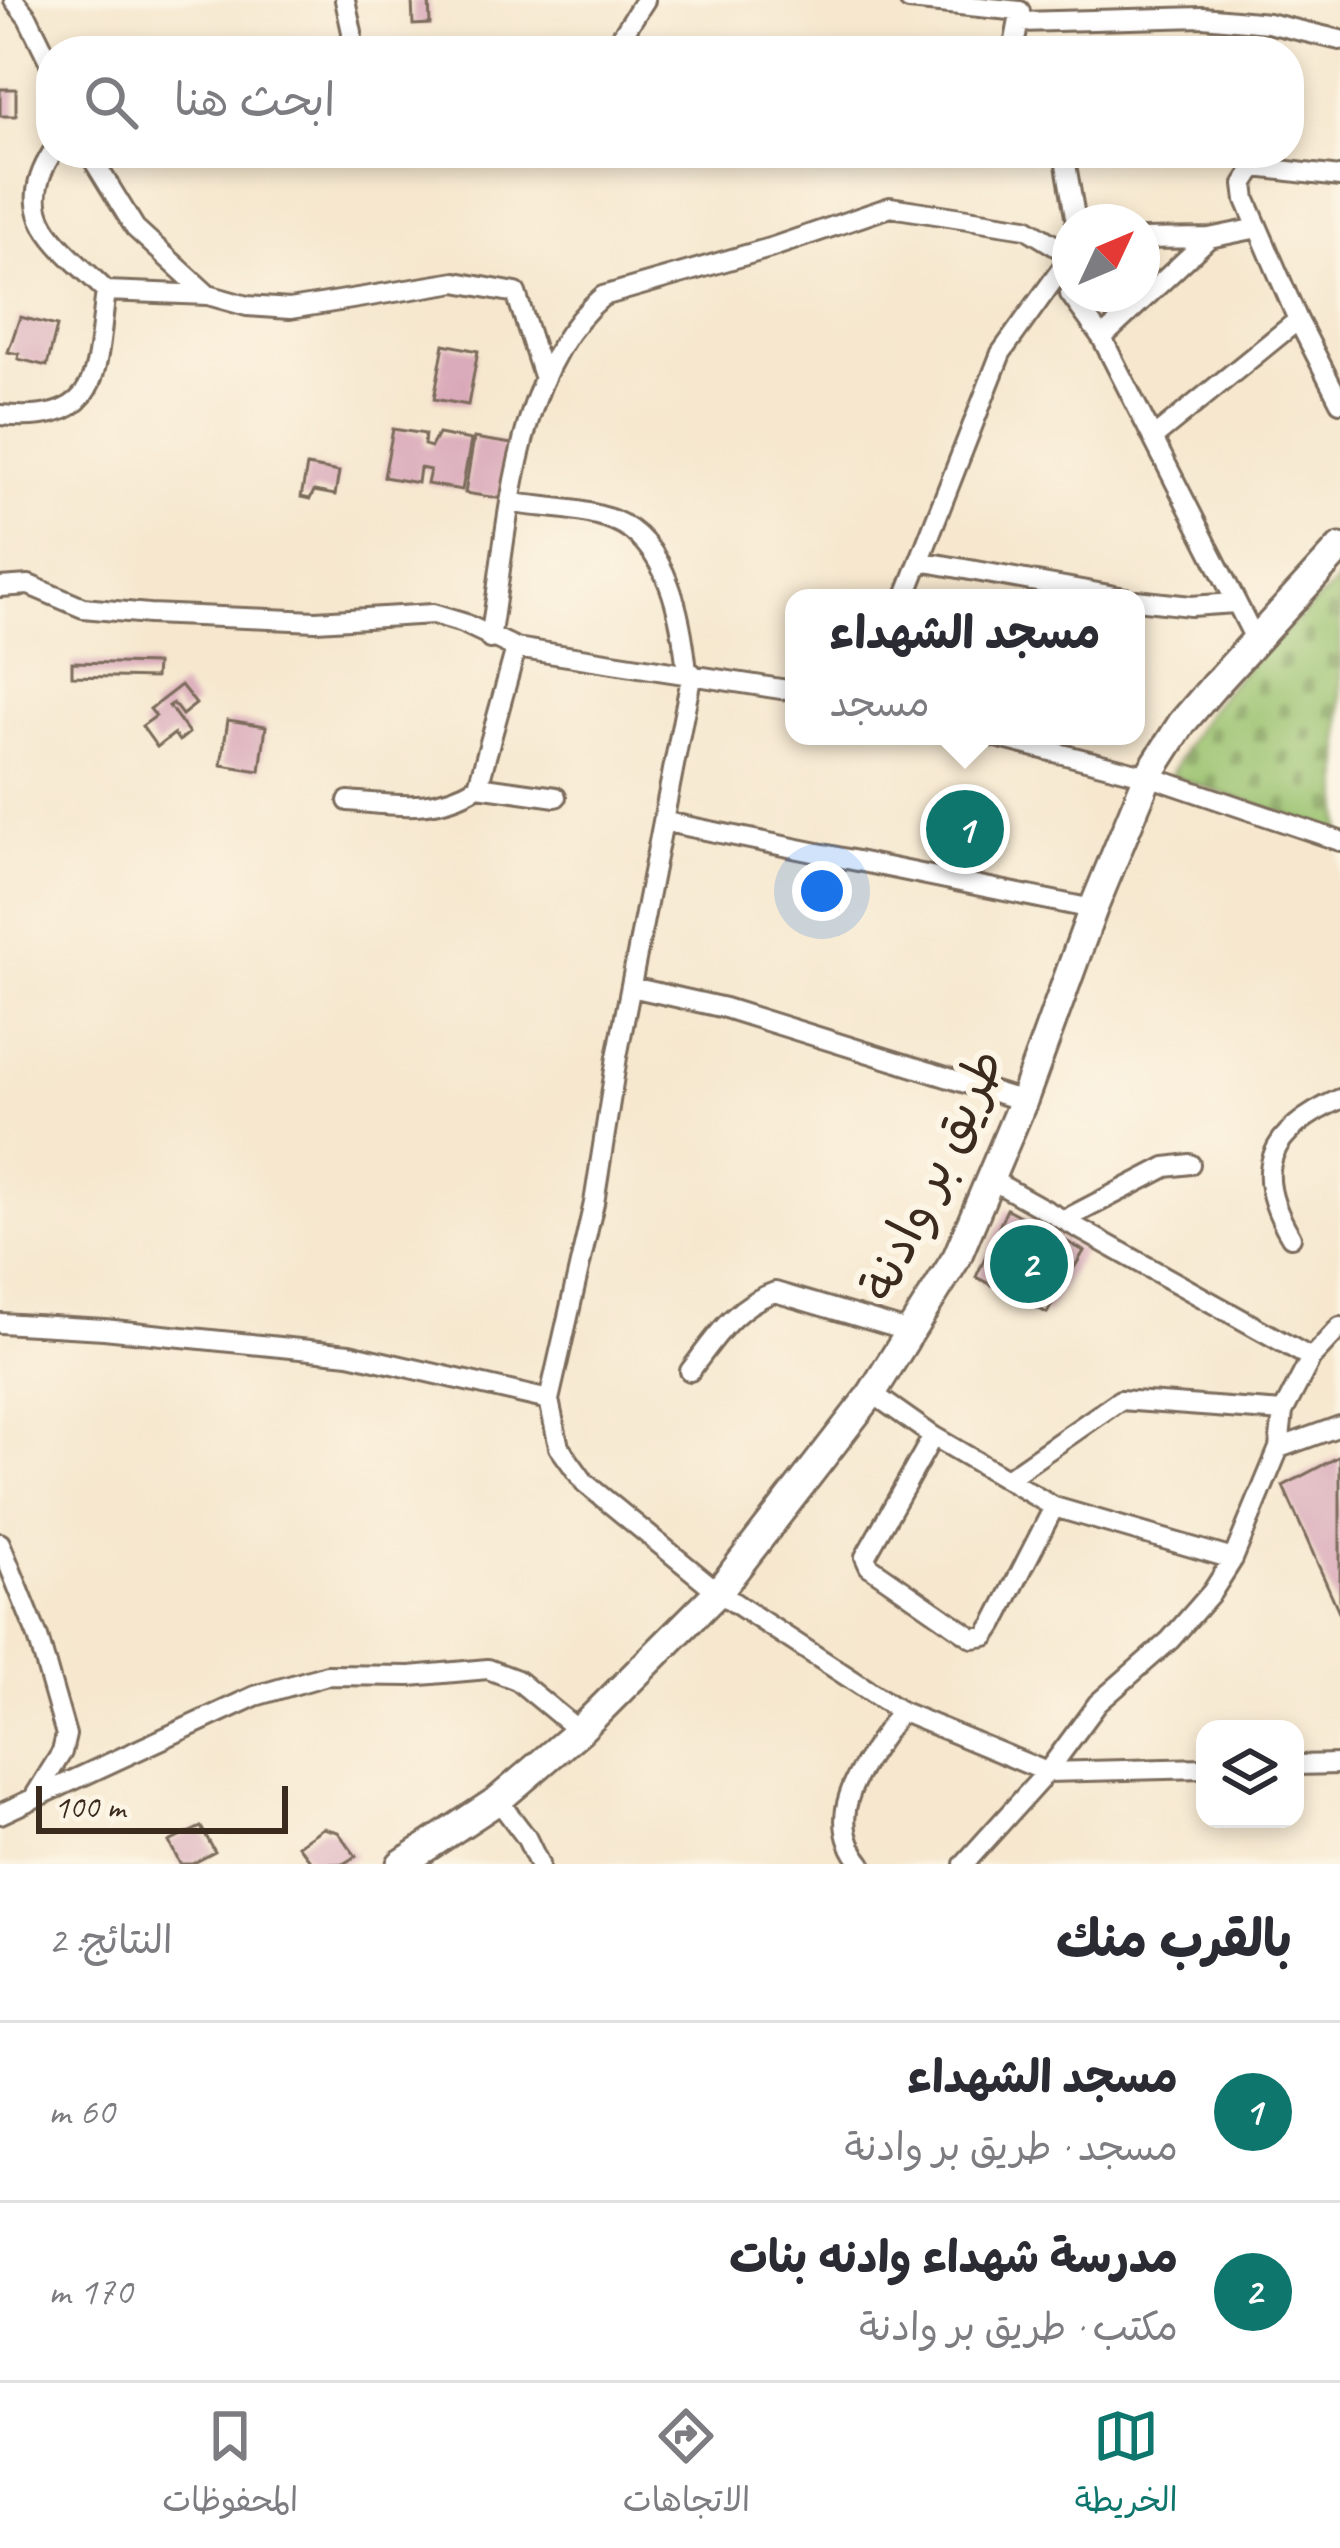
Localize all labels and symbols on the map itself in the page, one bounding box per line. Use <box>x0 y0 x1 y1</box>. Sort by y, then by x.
north arrow <box>1052 204 1160 312</box>
pin: 1 <box>926 784 1004 874</box>
your location <box>792 861 852 921</box>
street label: طريق بر وادنة <box>846 1038 1018 1311</box>
pin: 2 <box>990 1219 1068 1309</box>
scale bar <box>36 1780 288 1833</box>

